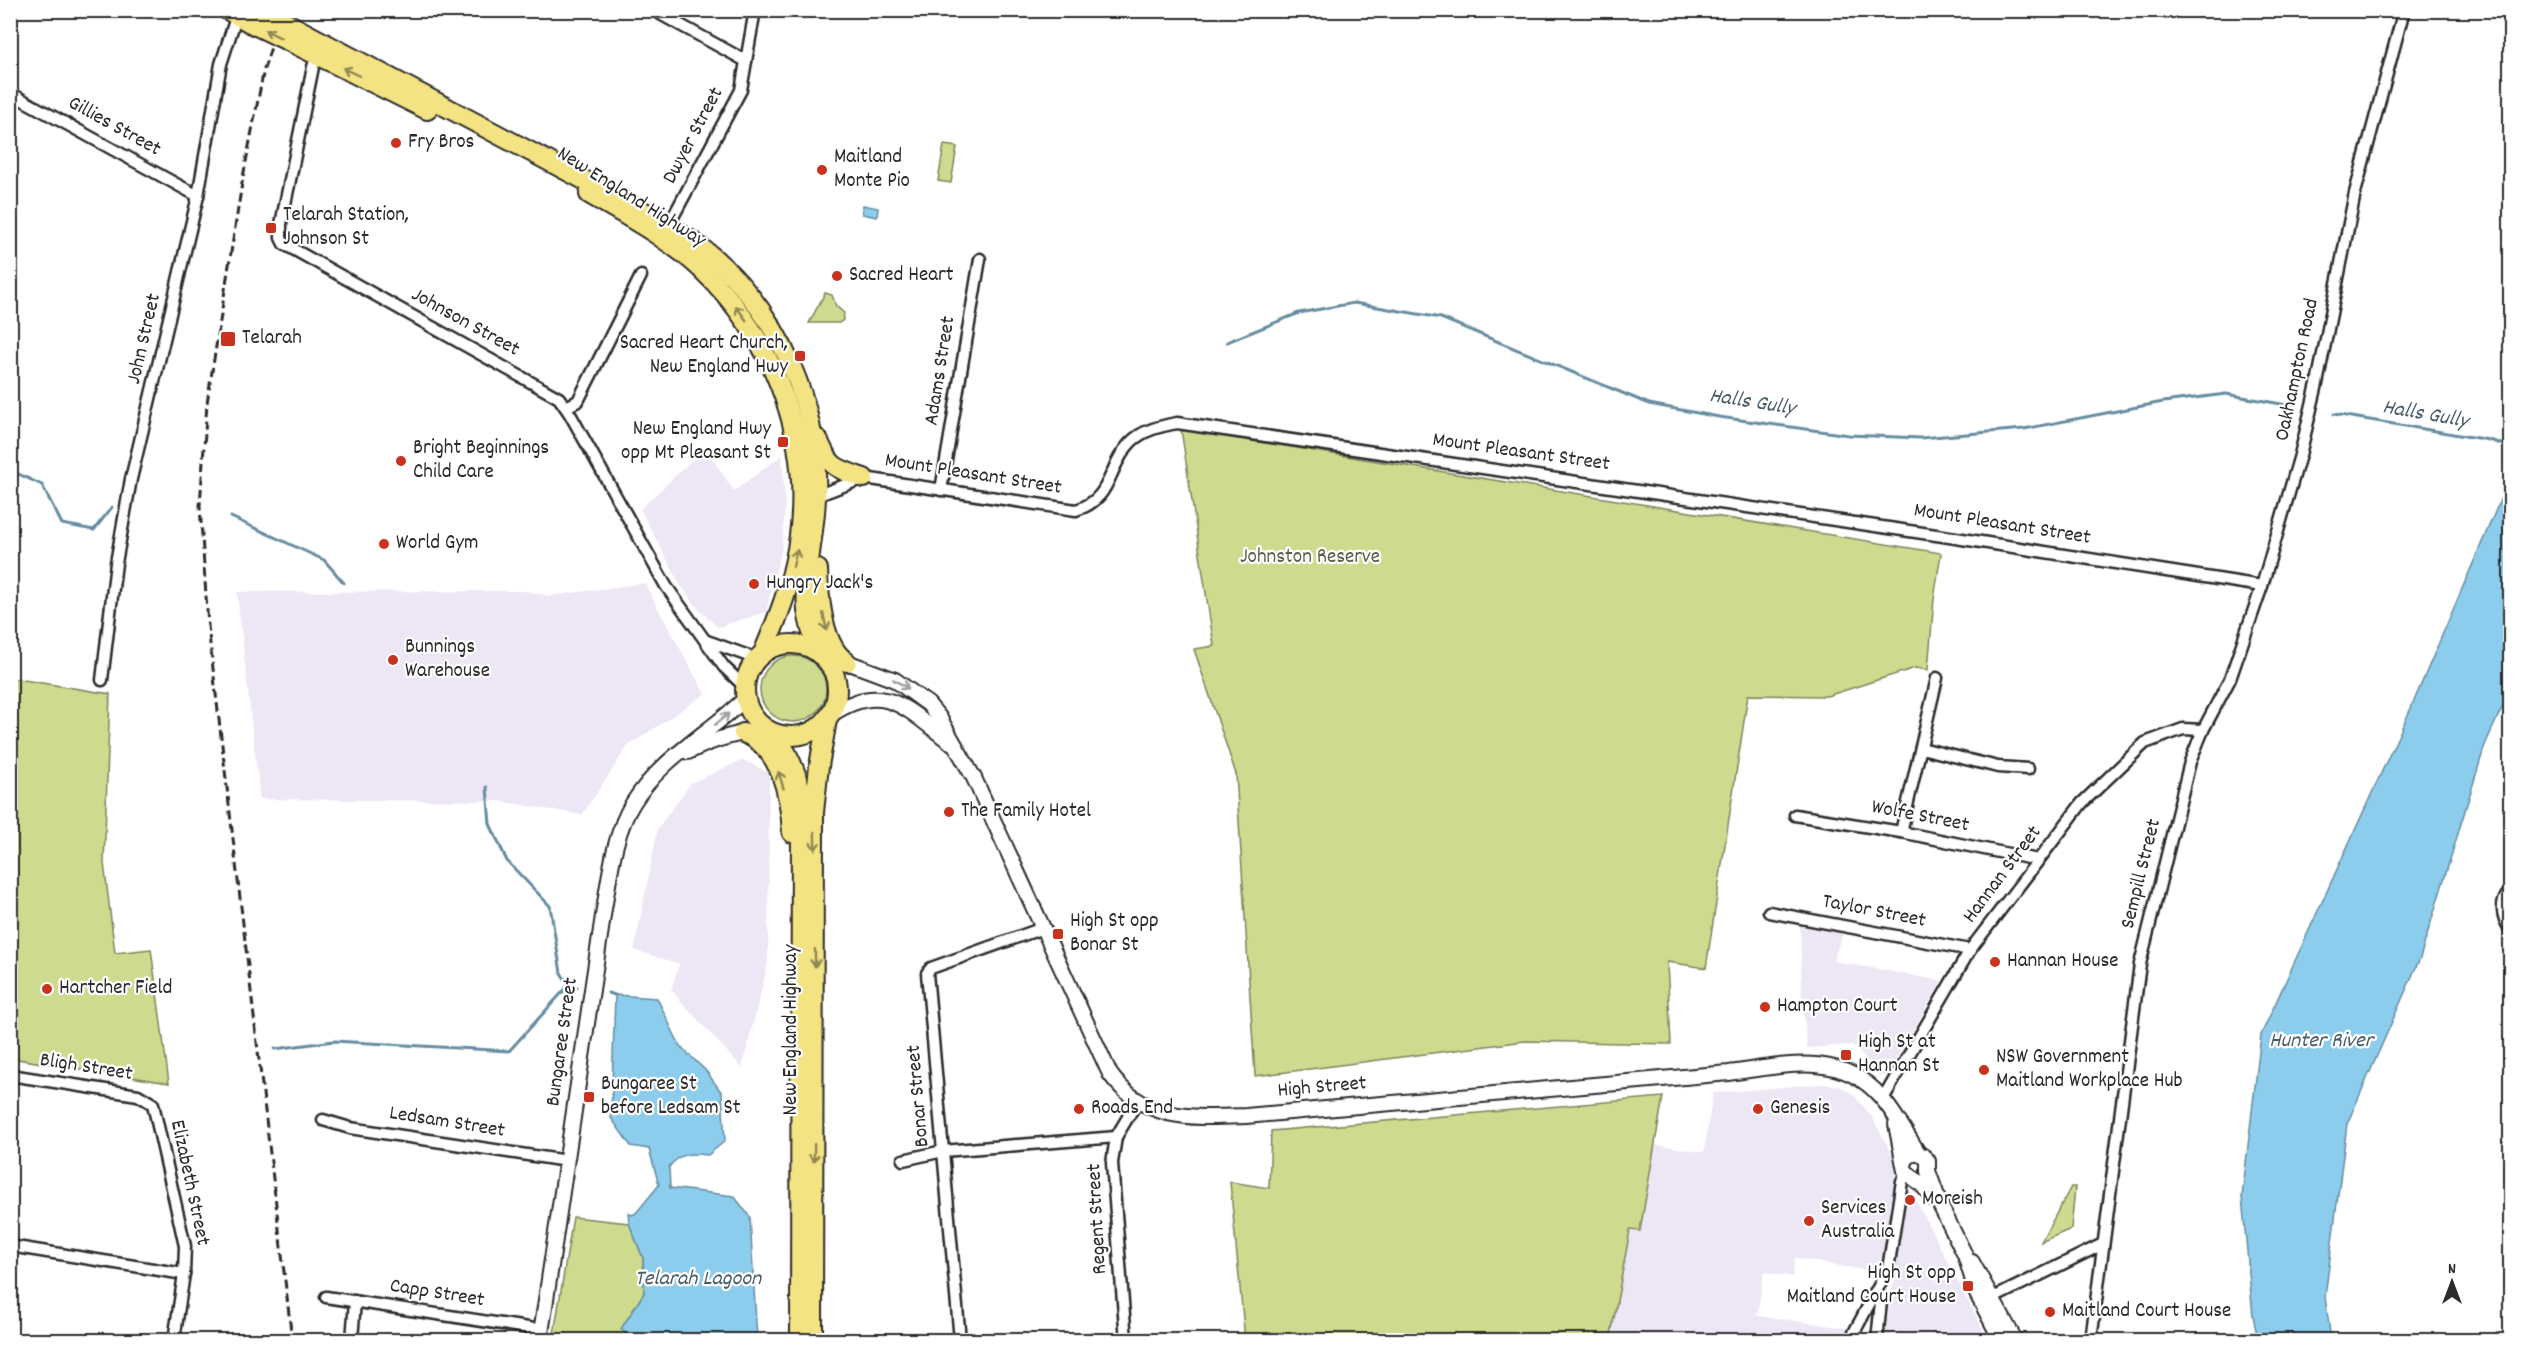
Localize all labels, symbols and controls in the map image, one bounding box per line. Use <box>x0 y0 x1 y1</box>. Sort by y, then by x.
one-way arrow <box>265 28 283 39</box>
one-way arrow <box>342 66 360 78</box>
street label: Dwyer Street <box>656 82 732 190</box>
street label: Gillies Street <box>62 89 166 165</box>
place label: Fry Bros <box>408 128 474 158</box>
marker: Fry Bros <box>389 136 403 150</box>
street label: New England Highway <box>551 140 712 256</box>
place label: Maitland Monte Pio <box>834 143 910 197</box>
marker: Maitland Monte Pio <box>815 163 829 177</box>
place label: Telarah Station, Johnson St <box>283 201 409 255</box>
marker: Telarah Station, Johnson St <box>264 221 278 235</box>
place label: Sacred Heart <box>849 261 954 291</box>
marker: Sacred Heart <box>830 269 844 283</box>
street label: Johnson Street <box>405 281 525 365</box>
street label: John Street <box>120 290 170 387</box>
street label: Oakhampton Road <box>2268 296 2328 444</box>
one-way arrow <box>735 306 748 322</box>
street label: Adams Street <box>918 314 964 428</box>
place label: Telarah <box>242 324 302 354</box>
place label: Sacred Heart Church, New England Hwy <box>620 329 788 383</box>
marker: Telarah <box>219 330 237 348</box>
marker: Sacred Heart Church, New England Hwy <box>793 349 807 363</box>
water label: Halls Gully <box>1707 381 1800 426</box>
water label: Halls Gully <box>2380 392 2473 438</box>
place label: New England Hwy opp Mt Pleasant St <box>621 415 771 469</box>
street label: Mount Pleasant Street <box>1431 426 1612 480</box>
place label: Bright Beginnings Child Care <box>413 434 549 488</box>
marker: New England Hwy opp Mt Pleasant St <box>776 435 790 449</box>
street label: Mount Pleasant Street <box>882 446 1064 504</box>
marker: Bright Beginnings Child Care <box>394 454 408 468</box>
street label: Mount Pleasant Street <box>1911 496 2093 554</box>
place label: World Gym <box>396 529 478 559</box>
marker: World Gym <box>377 537 391 551</box>
park label: Johnston Reserve <box>1240 543 1380 573</box>
one-way arrow <box>790 549 801 568</box>
place label: Hungry Jack's <box>766 569 873 599</box>
marker: Hungry Jack's <box>747 577 761 591</box>
one-way arrow <box>820 613 832 632</box>
place label: Bunnings Warehouse <box>405 633 490 687</box>
marker: Bunnings Warehouse <box>386 653 400 667</box>
one-way arrow <box>892 678 909 690</box>
one-way arrow <box>714 712 730 725</box>
one-way arrow <box>775 771 786 790</box>
street label: Wolfe Street <box>1869 793 1972 841</box>
place label: The Family Hotel <box>961 797 1091 827</box>
marker: The Family Hotel <box>942 805 956 819</box>
street label: Sempill Street <box>2114 816 2170 932</box>
street label: Hannan Street <box>1956 820 2050 930</box>
one-way arrow <box>809 830 821 850</box>
street label: Taylor Street <box>1820 887 1929 937</box>
place label: High St opp Bonar St <box>1070 907 1159 961</box>
marker: High St opp Bonar St <box>1051 927 1065 941</box>
street label: New England Highway <box>777 944 807 1115</box>
place label: Hannan House <box>2007 947 2119 977</box>
one-way arrow <box>809 948 821 968</box>
marker: Hannan House <box>1988 955 2002 969</box>
place label: Hartcher Field <box>59 974 172 1004</box>
street label: Bungaree Street <box>539 975 587 1108</box>
marker: Hartcher Field <box>40 982 54 996</box>
place label: Hampton Court <box>1777 992 1898 1022</box>
marker: Hampton Court <box>1758 1000 1772 1014</box>
water label: Hunter River <box>2269 1026 2376 1057</box>
place label: High St at Hannan St <box>1858 1028 1940 1082</box>
street label: Bonar Street <box>900 1043 938 1148</box>
place label: NSW Government Maitland Workplace Hub <box>1996 1043 2183 1097</box>
street label: Bligh Street <box>38 1046 135 1090</box>
marker: High St at Hannan St <box>1839 1048 1853 1062</box>
marker: NSW Government Maitland Workplace Hub <box>1977 1063 1991 1077</box>
street label: High Street <box>1276 1069 1368 1107</box>
place label: Bungaree St before Ledsam St <box>601 1070 741 1124</box>
marker: Bungaree St before Ledsam St <box>582 1090 596 1104</box>
place label: Roads End <box>1091 1094 1173 1124</box>
place label: Genesis <box>1770 1094 1830 1124</box>
street label: Ledsam Street <box>387 1099 507 1147</box>
marker: Roads End <box>1072 1102 1086 1116</box>
marker: Genesis <box>1751 1102 1765 1116</box>
street label: Elizabeth Street <box>161 1117 217 1249</box>
one-way arrow <box>808 1143 820 1163</box>
street label: Regent Street <box>1080 1162 1116 1275</box>
place label: Moreish <box>1922 1185 1983 1215</box>
marker: Moreish <box>1903 1193 1917 1207</box>
place label: Services Australia <box>1821 1194 1896 1248</box>
marker: Services Australia <box>1802 1214 1816 1228</box>
north arrow <box>2422 1252 2482 1312</box>
text: N <box>2448 1258 2456 1281</box>
place label: High St opp Maitland Court House <box>1787 1259 1956 1313</box>
water label: Telarah Lagoon <box>635 1264 762 1295</box>
street label: Capp Street <box>388 1272 487 1316</box>
marker: High St opp Maitland Court House <box>1961 1279 1975 1293</box>
place label: Maitland Court House <box>2062 1297 2231 1327</box>
marker: Maitland Court House <box>2043 1305 2057 1319</box>

